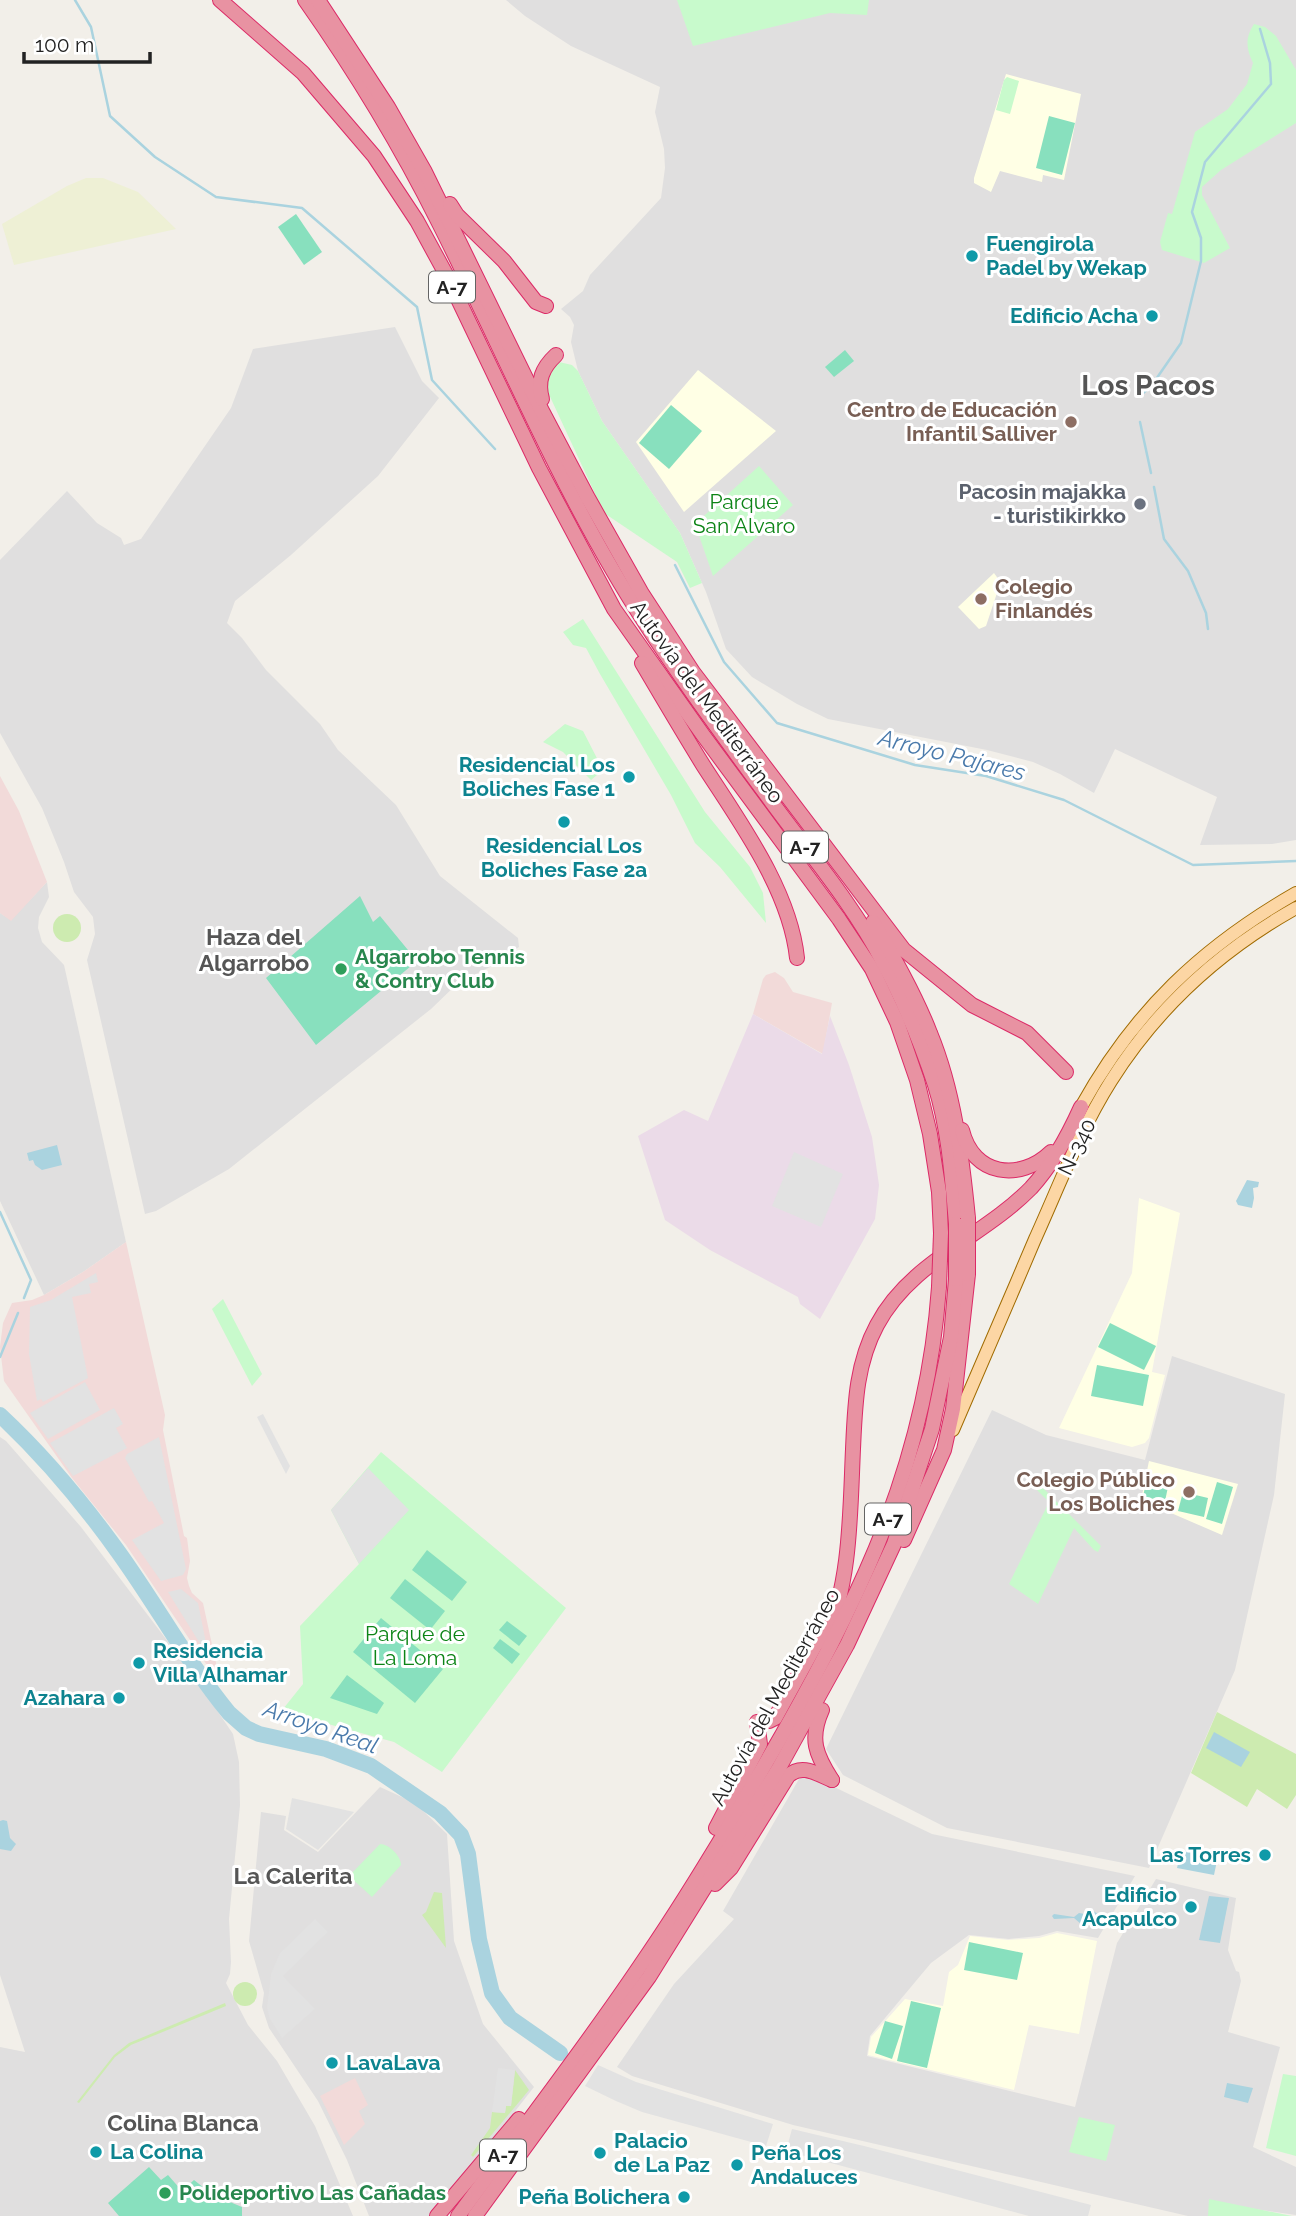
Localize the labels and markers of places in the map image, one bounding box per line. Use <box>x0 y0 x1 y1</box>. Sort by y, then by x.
place label: Fuengirola Padel by Wekap <box>986 231 1147 280</box>
marker: Fuengirola Padel by Wekap <box>964 248 980 264</box>
place label: Edificio Acha <box>1010 303 1138 328</box>
marker: Edificio Acha <box>1144 308 1160 324</box>
place label: Centro de Educación Infantil Salliver <box>847 397 1057 446</box>
marker: Centro de Educación Infantil Salliver <box>1063 414 1079 430</box>
place label: Pacosin majakka - turistikirkko <box>959 479 1126 528</box>
marker: Pacosin majakka - turistikirkko <box>1132 496 1148 512</box>
place label: Colegio Finlandés <box>995 574 1093 623</box>
marker: Colegio Finlandés <box>973 591 989 607</box>
place label: Residencial Los Boliches Fase 1 <box>459 752 615 801</box>
marker: Residencial Los Boliches Fase 1 <box>621 769 637 785</box>
marker: Residencial Los Boliches Fase 2a <box>556 814 572 830</box>
place label: Residencial Los Boliches Fase 2a <box>481 833 647 882</box>
place label: Algarrobo Tennis & Contry Club <box>355 944 525 993</box>
marker: Algarrobo Tennis & Contry Club <box>333 961 349 977</box>
place label: Colegio Público Los Boliches <box>1016 1467 1175 1516</box>
marker: Colegio Público Los Boliches <box>1181 1484 1197 1500</box>
place label: Residencia Villa Alhamar <box>153 1638 288 1687</box>
marker: Residencia Villa Alhamar <box>131 1655 147 1671</box>
place label: Azahara <box>24 1685 105 1710</box>
marker: Azahara <box>111 1690 127 1706</box>
place label: Las Torres <box>1149 1842 1251 1867</box>
marker: Las Torres <box>1257 1847 1273 1863</box>
place label: Edificio Acapulco <box>1082 1882 1177 1931</box>
marker: Edificio Acapulco <box>1183 1899 1199 1915</box>
place label: LavaLava <box>346 2050 440 2075</box>
marker: LavaLava <box>324 2055 340 2071</box>
place label: Palacio de La Paz <box>614 2128 710 2177</box>
place label: La Colina <box>110 2139 203 2164</box>
place label: Peña Los Andaluces <box>751 2140 858 2189</box>
marker: La Colina <box>88 2144 104 2160</box>
marker: Palacio de La Paz <box>592 2145 608 2161</box>
marker: Peña Los Andaluces <box>729 2157 745 2173</box>
place label: Polideportivo Las Cañadas <box>179 2180 446 2205</box>
place label: Peña Bolichera <box>519 2184 670 2209</box>
marker: Polideportivo Las Cañadas <box>157 2185 173 2201</box>
marker: Peña Bolichera <box>676 2189 692 2205</box>

